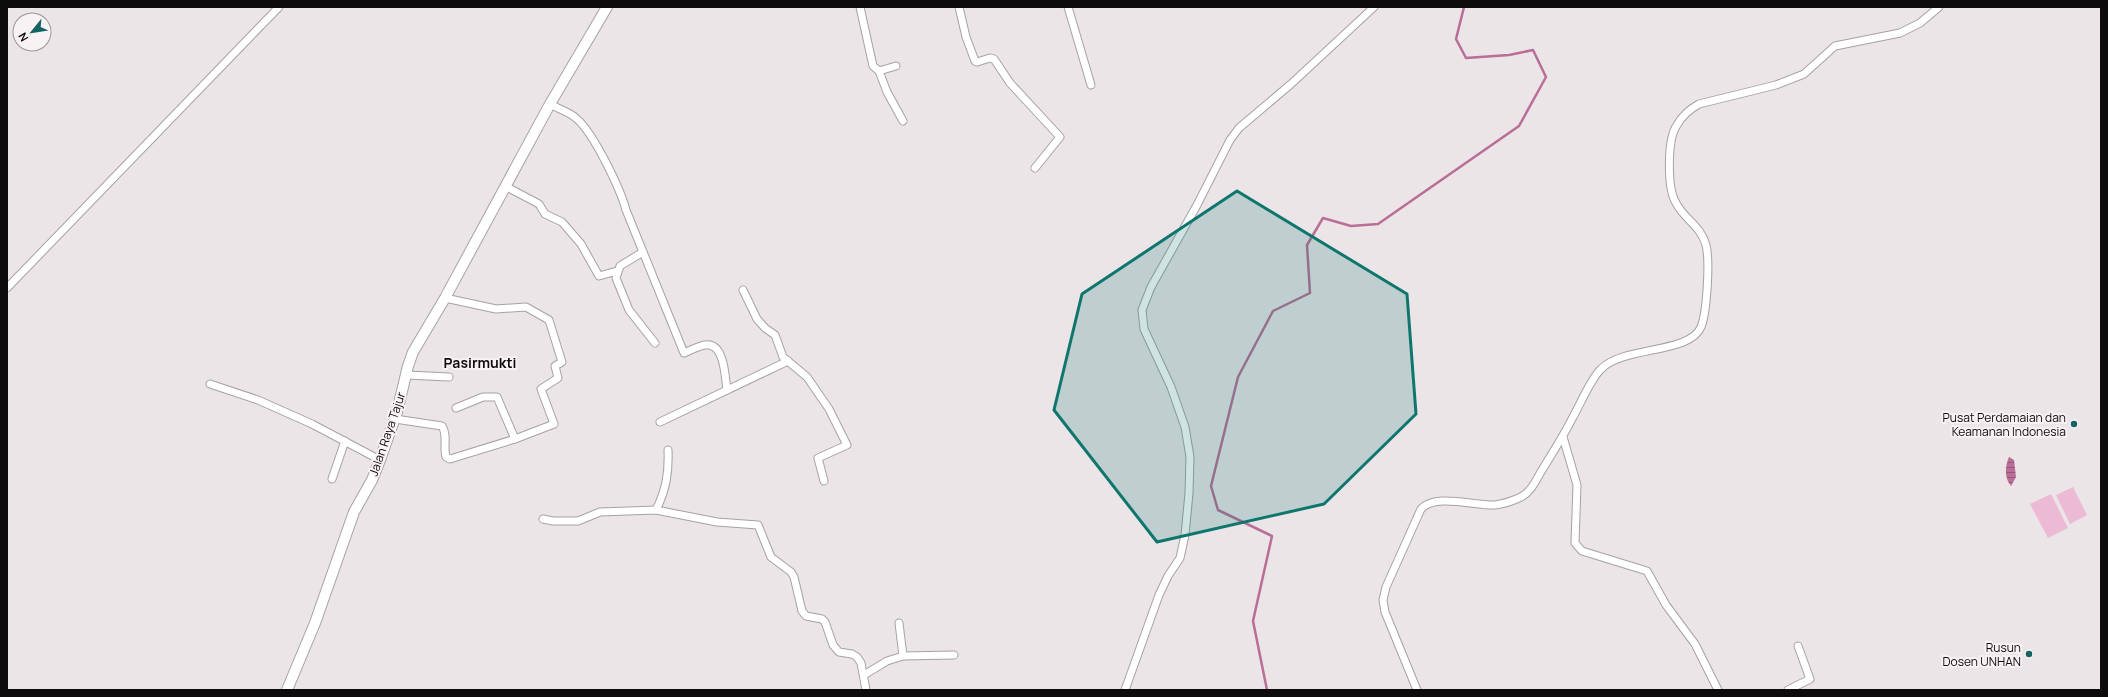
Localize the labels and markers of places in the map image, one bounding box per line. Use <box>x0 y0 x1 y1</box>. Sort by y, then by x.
place label: Pusat Perdamaian dan Keamanan Indonesia <box>1943 409 2066 440</box>
marker: Pusat Perdamaian dan Keamanan Indonesia <box>2069 419 2079 429</box>
place label: Rusun Dosen UNHAN <box>1943 639 2021 670</box>
marker: Rusun Dosen UNHAN <box>2024 649 2034 659</box>

